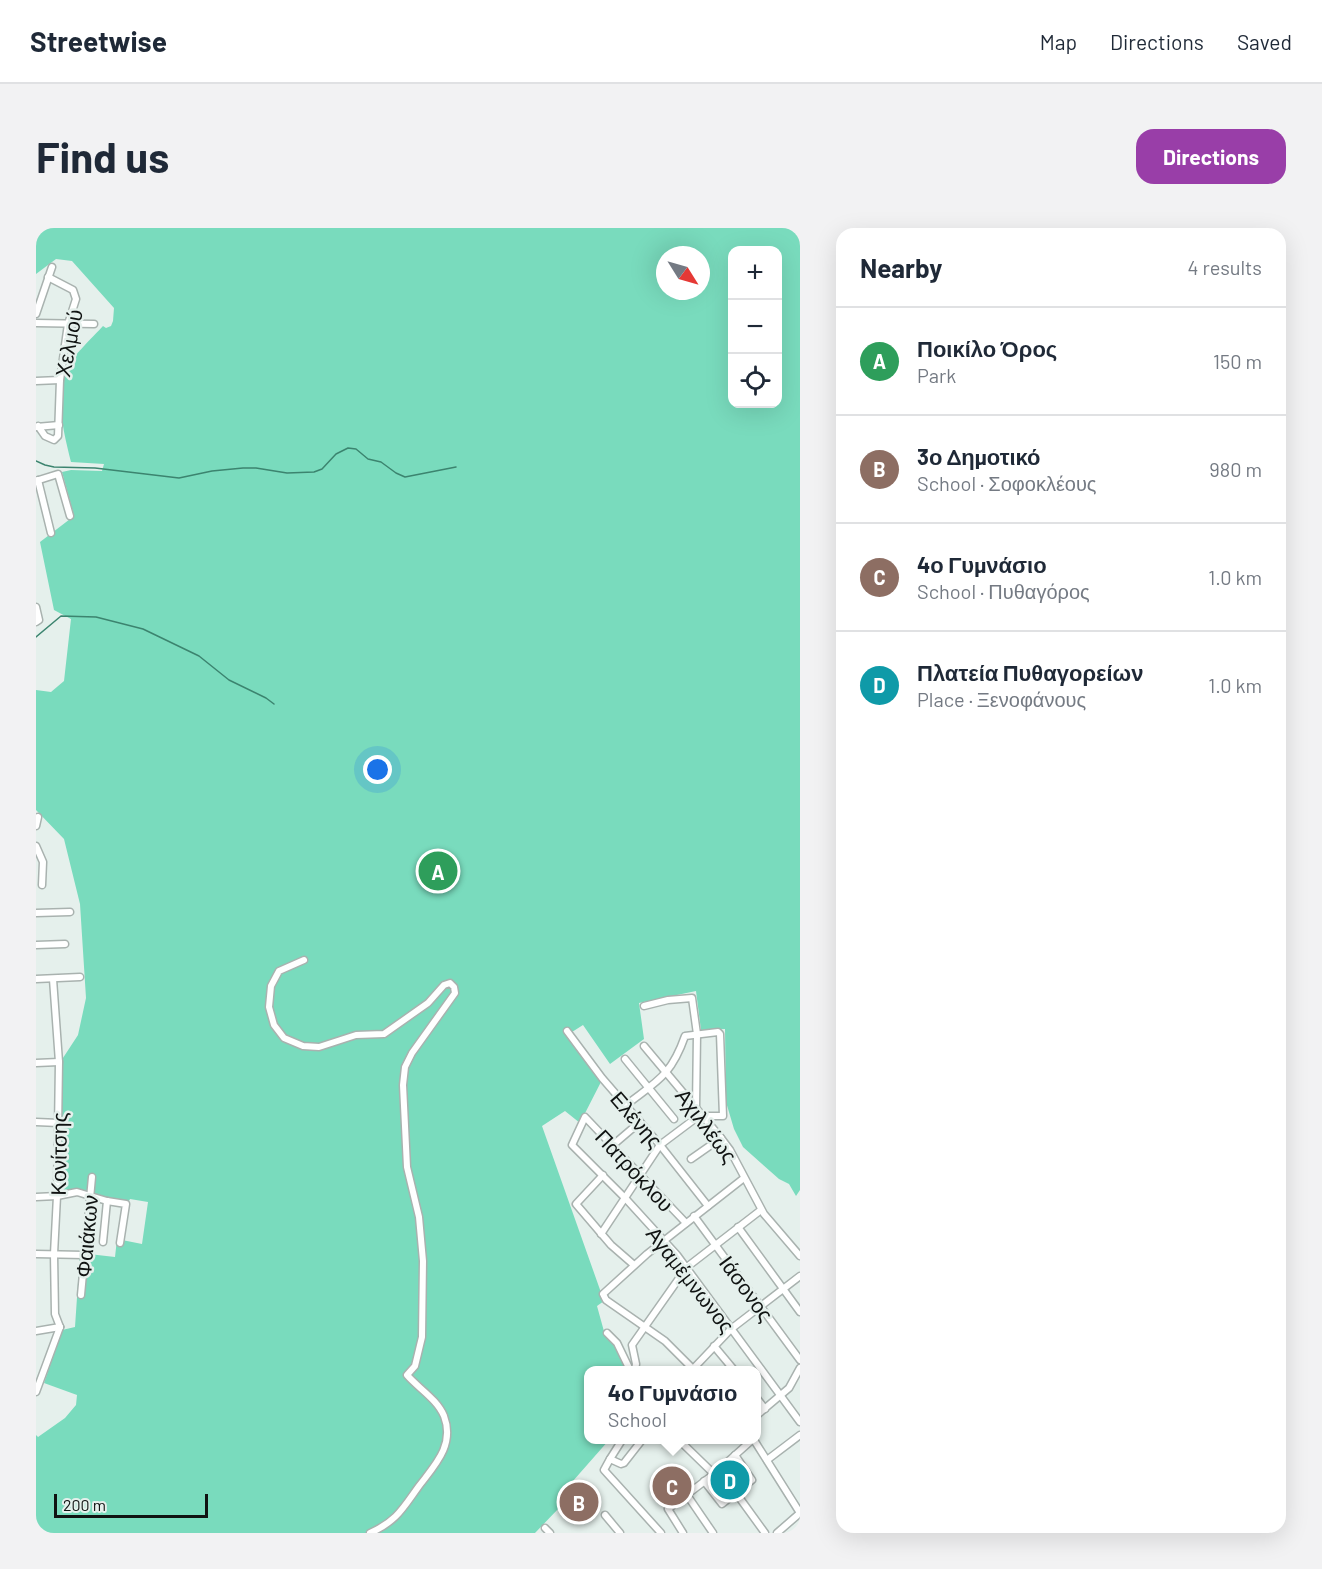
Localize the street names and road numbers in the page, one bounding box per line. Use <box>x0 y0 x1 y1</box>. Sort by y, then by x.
street label: Χελμού <box>49 307 87 379</box>
street label: Αχιλλέως <box>671 1083 743 1167</box>
street label: Ελένης <box>606 1086 668 1152</box>
street label: Κονίτσης <box>45 1112 71 1196</box>
street label: Πατρόκλου <box>591 1124 679 1216</box>
street label: Φαιάκων <box>70 1194 102 1278</box>
street label: Αγαμέμνωνος <box>642 1221 740 1337</box>
street label: Ιάσονος <box>715 1250 779 1326</box>

